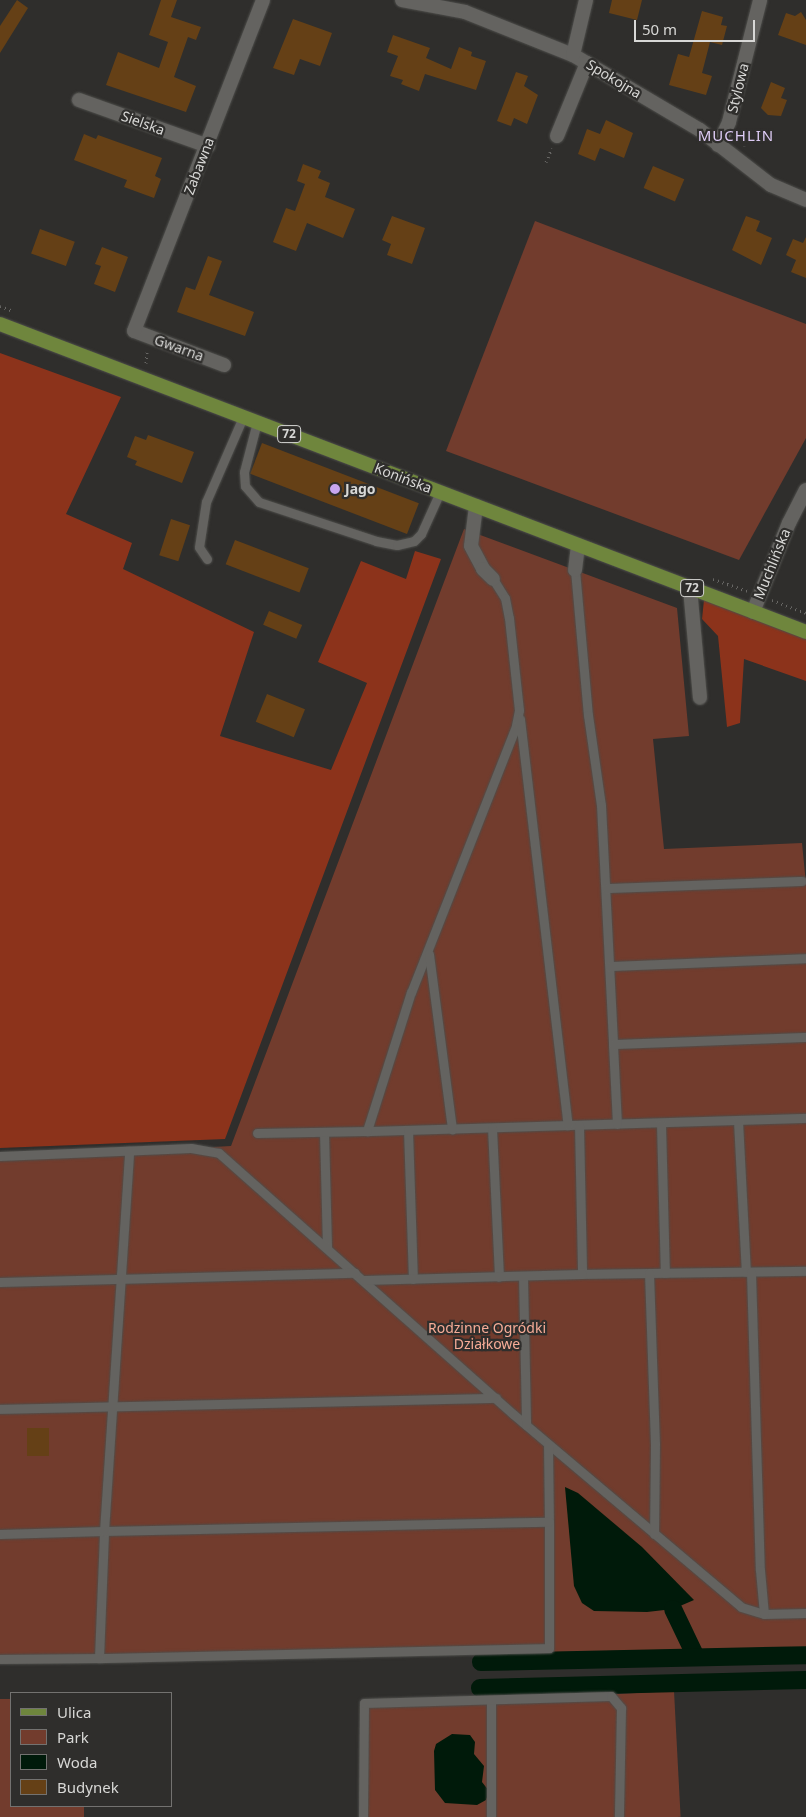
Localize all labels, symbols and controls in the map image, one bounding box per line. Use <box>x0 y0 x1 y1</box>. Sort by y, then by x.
scale bar <box>636 10 757 42</box>
text: 50 m <box>642 19 677 39</box>
street label: Spokojna <box>584 56 644 102</box>
street label: Stylowa <box>724 61 752 115</box>
street label: Sielska <box>119 107 167 139</box>
district label: MUCHLIN <box>697 127 775 145</box>
street label: Zabawna <box>180 135 218 197</box>
street label: Gwarna <box>152 331 206 365</box>
road number: 72 <box>276 424 302 444</box>
street label: Konińska <box>372 459 434 497</box>
place label: Jago <box>345 481 376 497</box>
marker: Jago <box>329 483 341 495</box>
street label: Muchlińska <box>750 526 794 602</box>
road number: 72 <box>680 578 704 598</box>
park label: Rodzinne Ogródki Działkowe <box>428 1320 546 1352</box>
legend <box>10 1692 172 1807</box>
text: Ulica <box>57 1702 91 1722</box>
text: Park <box>57 1727 89 1747</box>
text: Woda <box>57 1752 97 1772</box>
text: Budynek <box>57 1777 119 1797</box>

